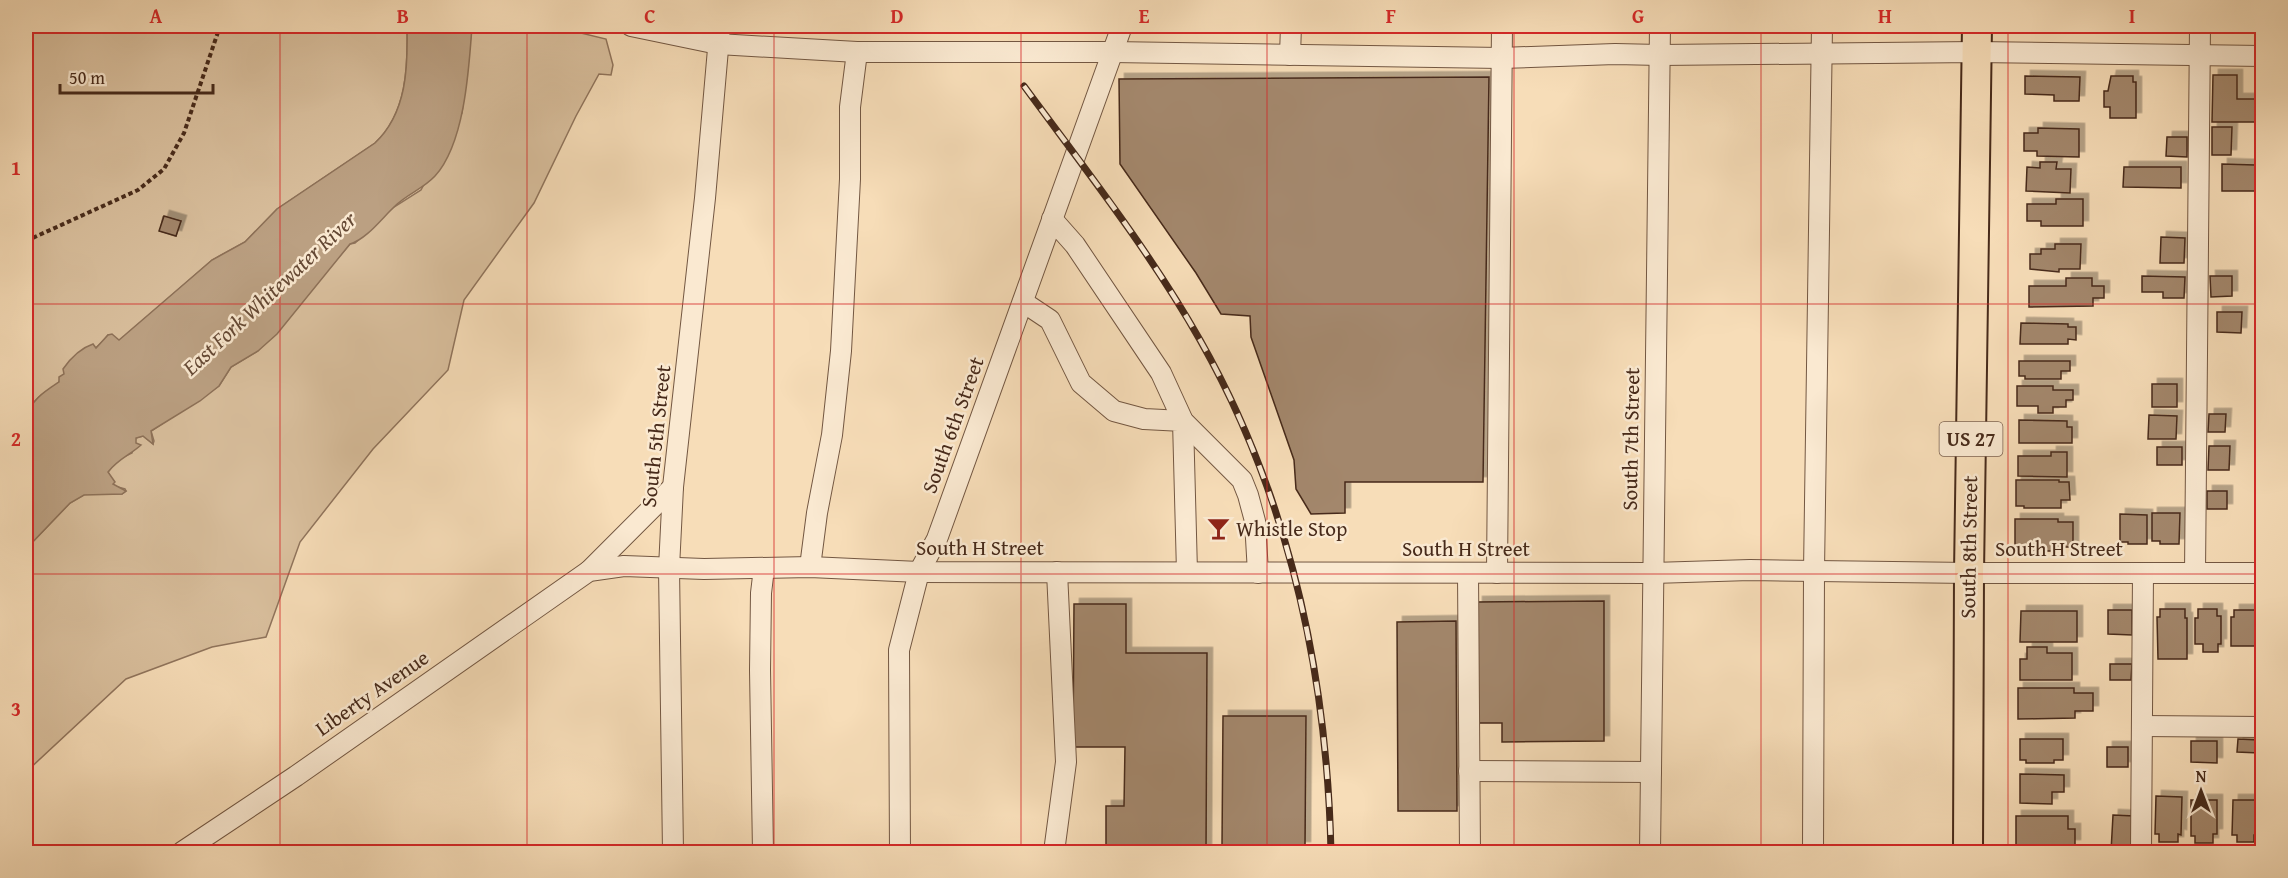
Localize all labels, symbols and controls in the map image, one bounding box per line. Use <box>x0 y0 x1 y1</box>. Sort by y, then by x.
text: A <box>150 1 163 30</box>
text: B <box>397 1 409 30</box>
text: C <box>644 1 656 30</box>
text: D <box>890 1 904 30</box>
text: E <box>1139 1 1150 30</box>
text: F <box>1386 1 1396 30</box>
text: G <box>1632 1 1644 30</box>
text: H <box>1878 1 1892 30</box>
text: I <box>2129 1 2135 30</box>
scale bar <box>60 57 213 95</box>
text: 50 m <box>69 64 105 91</box>
text: 1 <box>11 153 21 182</box>
water label: East Fork Whitewater River <box>174 203 364 383</box>
street label: South 6th Street <box>913 352 992 497</box>
street label: South 5th Street <box>633 363 678 509</box>
street label: South 7th Street <box>1614 367 1647 511</box>
road number: US 27 <box>1940 422 2002 456</box>
text: 2 <box>11 424 21 453</box>
street label: South 8th Street <box>1952 475 1985 619</box>
place label: Whistle Stop <box>1236 513 1347 544</box>
bar icon: Whistle Stop <box>1205 516 1231 542</box>
street label: South H Street <box>916 532 1045 563</box>
street label: South H Street <box>1402 533 1531 564</box>
street label: South H Street <box>1995 533 2124 564</box>
street label: Liberty Avenue <box>309 642 435 743</box>
text: 3 <box>11 694 21 723</box>
north arrow <box>2171 761 2231 821</box>
text: N <box>2196 764 2207 788</box>

